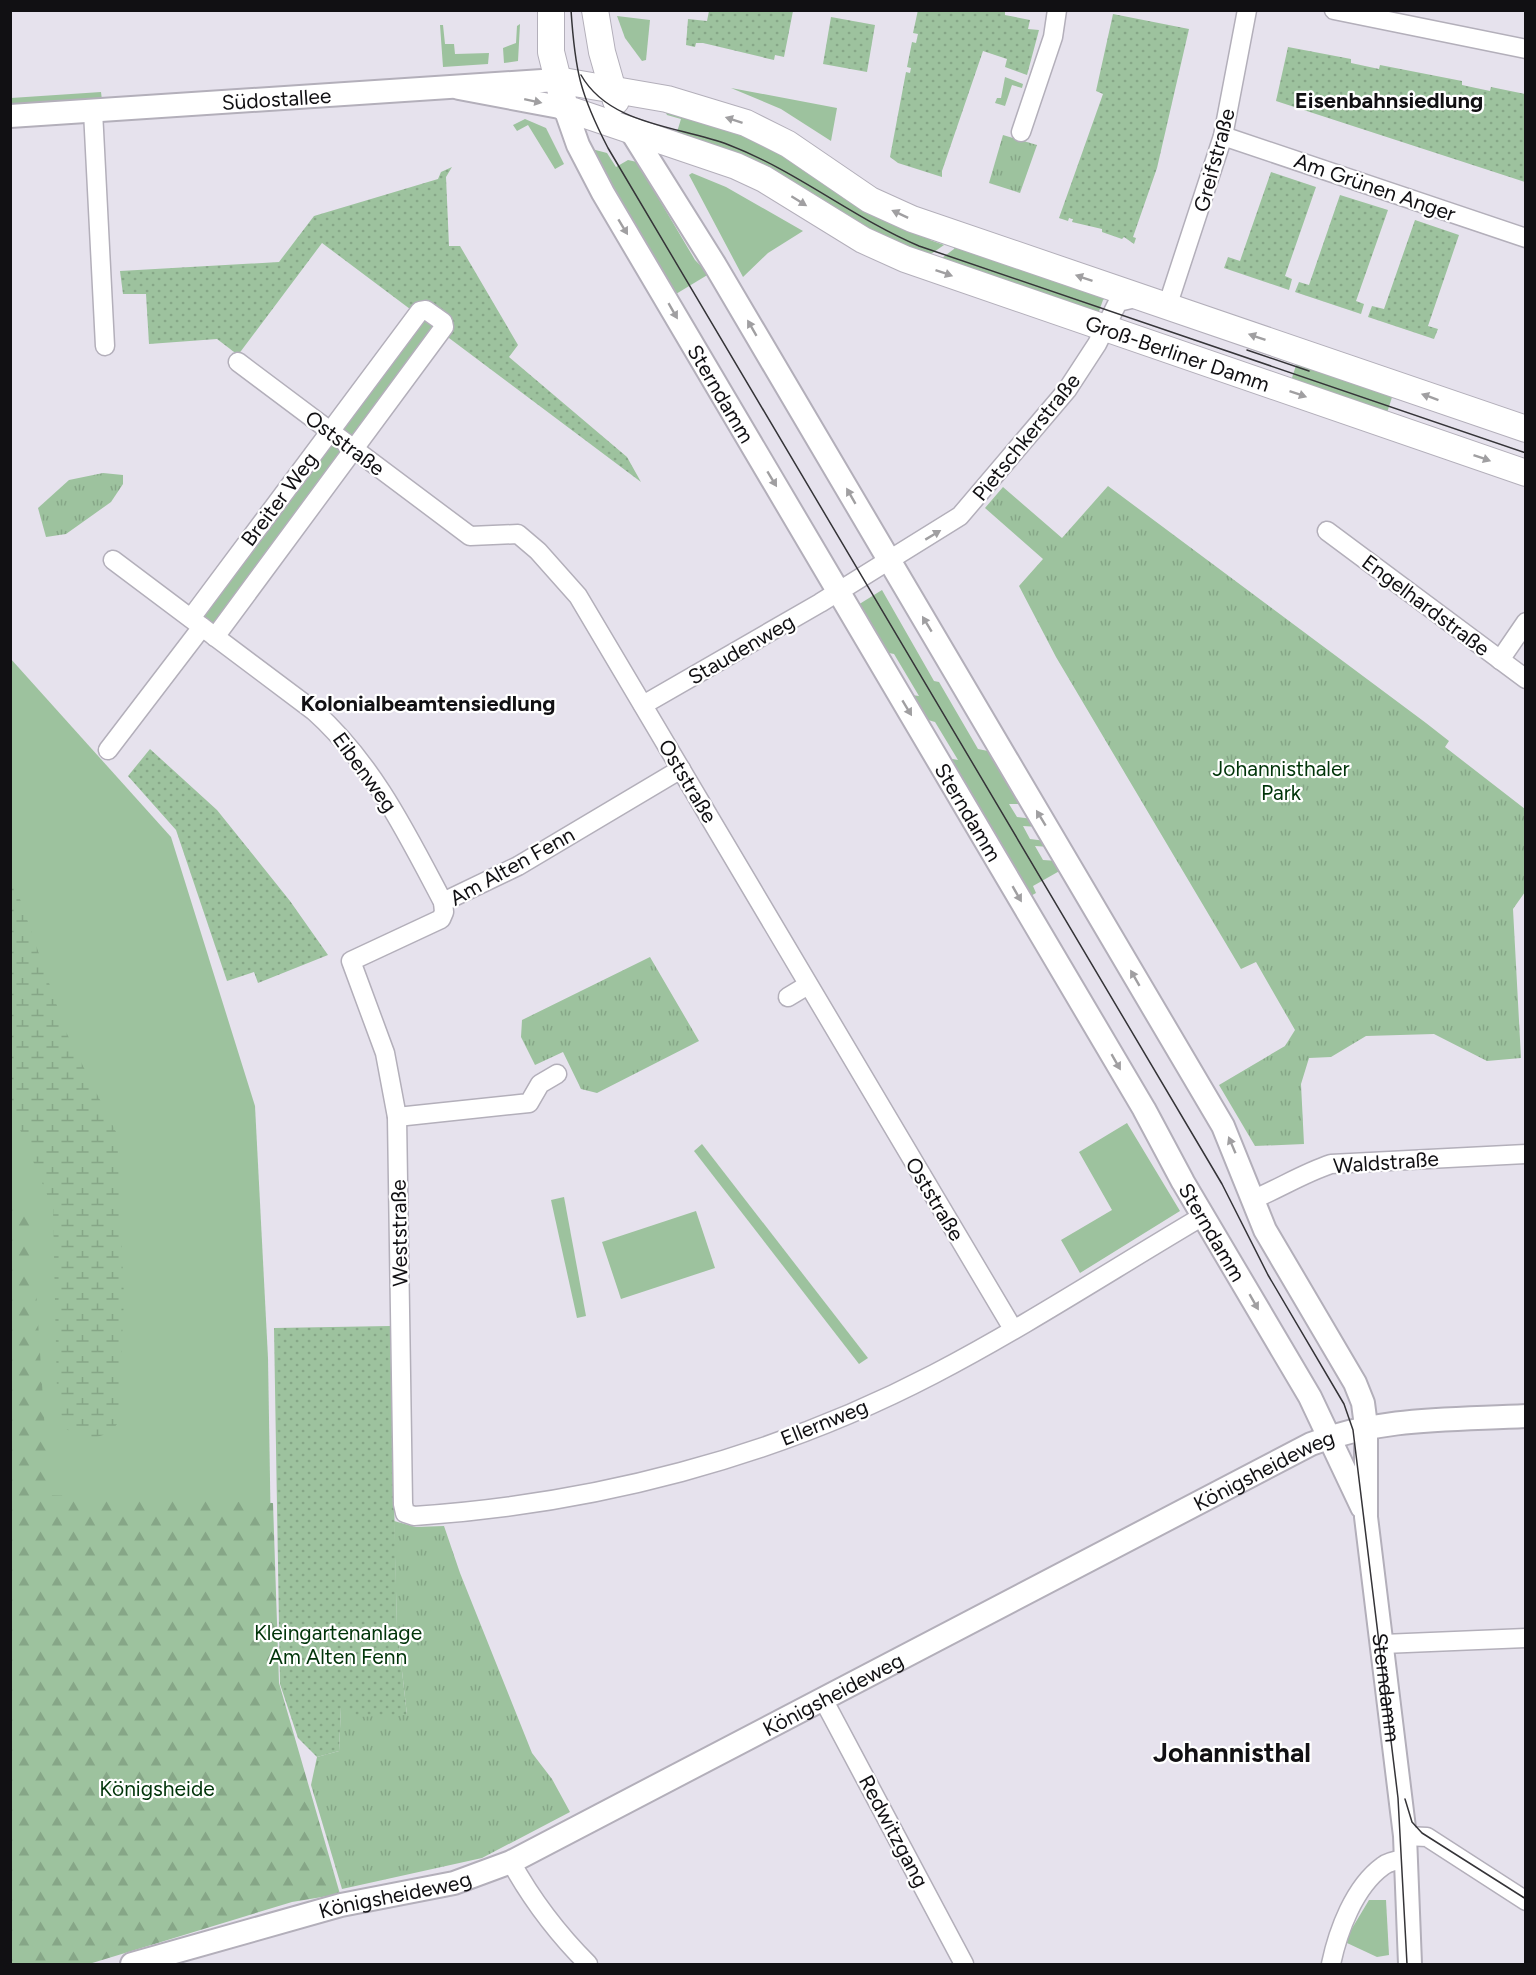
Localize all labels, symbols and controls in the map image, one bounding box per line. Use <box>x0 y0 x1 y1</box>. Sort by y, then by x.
street label: Südostallee <box>221 82 332 115</box>
district label: Eisenbahnsiedlung <box>1295 87 1483 114</box>
one-way arrow <box>523 96 542 106</box>
street label: Greifstraße <box>1188 106 1240 214</box>
one-way arrow <box>725 114 743 124</box>
street label: Am Grünen Anger <box>1291 148 1459 226</box>
one-way arrow <box>791 195 807 206</box>
one-way arrow <box>892 209 909 218</box>
one-way arrow <box>618 219 629 235</box>
one-way arrow <box>935 269 953 278</box>
one-way arrow <box>1075 273 1093 283</box>
one-way arrow <box>668 303 678 320</box>
street label: Groß-Berliner Damm <box>1082 310 1273 396</box>
one-way arrow <box>747 319 757 336</box>
one-way arrow <box>1248 332 1266 342</box>
street label: Sterndamm <box>683 340 760 447</box>
street label: Pietschkerstraße <box>967 368 1085 506</box>
one-way arrow <box>1289 390 1307 400</box>
one-way arrow <box>1421 391 1439 401</box>
street label: Oststraße <box>300 405 390 481</box>
street label: Breiter Weg <box>236 447 322 551</box>
one-way arrow <box>1473 453 1491 463</box>
one-way arrow <box>767 471 777 488</box>
one-way arrow <box>846 488 857 504</box>
one-way arrow <box>925 529 941 540</box>
street label: Engelhardstraße <box>1357 549 1495 661</box>
street label: Staudenweg <box>683 609 799 689</box>
one-way arrow <box>921 616 932 632</box>
district label: Kolonialbeamtensiedlung <box>301 690 555 717</box>
one-way arrow <box>902 700 913 716</box>
street label: Eibenweg <box>328 727 402 817</box>
street label: Oststraße <box>653 735 723 827</box>
park label: Johannisthaler Park <box>1212 756 1350 805</box>
street label: Sterndamm <box>930 758 1007 866</box>
one-way arrow <box>1036 809 1046 826</box>
street label: Am Alten Fenn <box>445 821 579 911</box>
one-way arrow <box>1012 886 1023 902</box>
one-way arrow <box>1130 970 1141 986</box>
one-way arrow <box>1111 1054 1122 1070</box>
one-way arrow <box>1227 1136 1236 1154</box>
street label: Waldstraße <box>1332 1146 1440 1178</box>
street label: Oststraße <box>900 1153 970 1245</box>
street label: Sterndamm <box>1174 1178 1251 1286</box>
street label: Weststraße <box>386 1179 412 1287</box>
one-way arrow <box>1249 1294 1259 1311</box>
street label: Ellernweg <box>777 1393 871 1451</box>
street label: Königsheideweg <box>1189 1424 1337 1516</box>
park label: Kleingartenanlage Am Alten Fenn <box>254 1620 422 1669</box>
street label: Sterndamm <box>1368 1631 1406 1744</box>
street label: Königsheideweg <box>758 1647 907 1741</box>
district label: Johannisthal <box>1153 1736 1311 1769</box>
street label: Redwitzgang <box>854 1771 934 1891</box>
park label: Königsheide <box>99 1776 215 1801</box>
street label: Königsheideweg <box>316 1865 475 1923</box>

